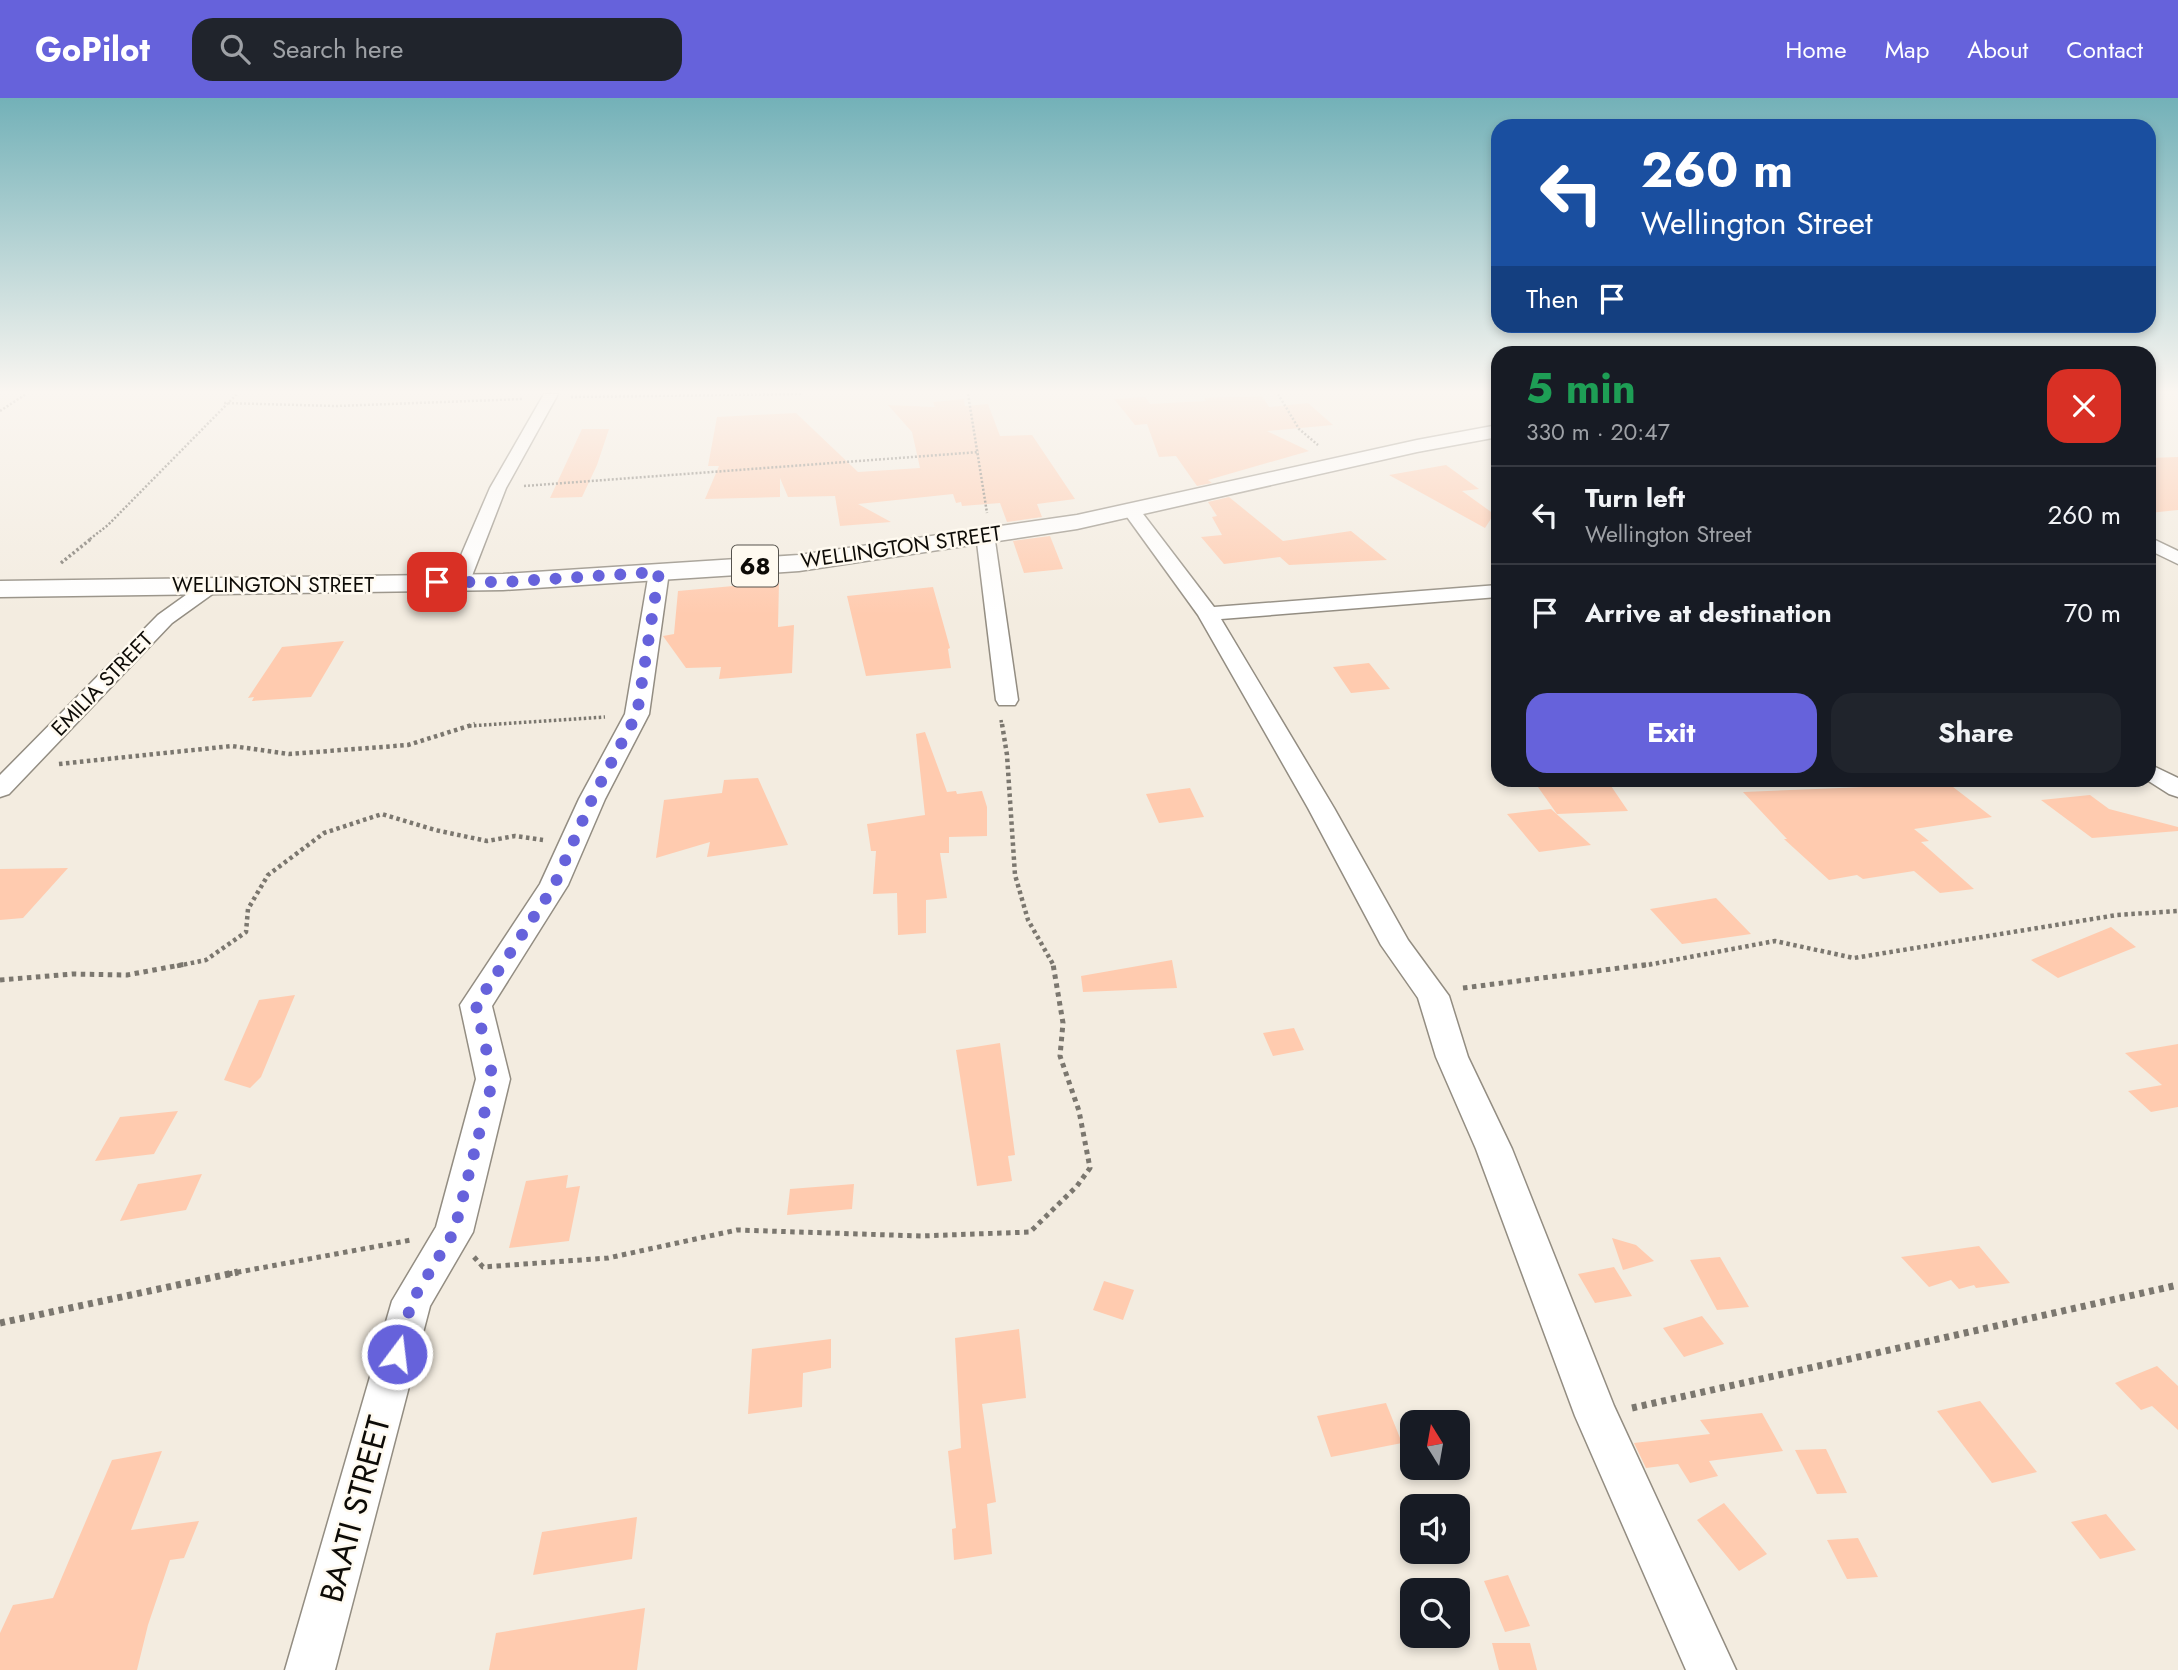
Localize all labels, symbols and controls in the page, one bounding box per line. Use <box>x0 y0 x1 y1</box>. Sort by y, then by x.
search box <box>192 18 682 81</box>
text: GoPilot <box>35 26 150 73</box>
icon: search <box>216 30 254 68</box>
text: Search here <box>272 30 403 68</box>
text: Home <box>1785 32 1847 67</box>
text: Map <box>1885 32 1929 67</box>
text: About <box>1967 32 2028 67</box>
text: Contact <box>2066 32 2143 67</box>
text: 260 m <box>1641 135 1793 205</box>
icon: left <box>1526 147 1617 238</box>
text: Wellington Street <box>1641 200 1873 246</box>
text: Then <box>1526 280 1579 318</box>
icon: arrive <box>1593 280 1631 318</box>
text: 5 min <box>1526 358 1636 419</box>
button: close <box>2047 369 2121 443</box>
text: 330 m · 20:47 <box>1526 415 1670 449</box>
text: Turn left <box>1585 479 1685 517</box>
icon: left <box>1526 496 1564 534</box>
text: 260 m <box>2048 496 2121 534</box>
text: Wellington Street <box>1585 517 1751 551</box>
street label: WELLINGTON STREET <box>799 518 1003 576</box>
road number: 68 <box>732 546 778 587</box>
pin <box>407 552 467 612</box>
icon: arrive <box>418 563 456 601</box>
street label: WELLINGTON STREET <box>172 570 374 600</box>
icon: arrive <box>1526 594 1564 632</box>
text: Arrive at destination <box>1585 594 1832 632</box>
text: 70 m <box>2064 594 2121 632</box>
street label: EMILIA STREET <box>45 625 160 743</box>
button: Exit <box>1526 693 1817 773</box>
button: Share <box>1831 693 2121 773</box>
position arrow <box>360 1317 434 1391</box>
north arrow <box>1400 1410 1470 1480</box>
map controls <box>1400 1410 1470 1648</box>
street label: BAATI STREET <box>308 1411 402 1607</box>
button: sound <box>1400 1494 1470 1564</box>
button: search <box>1400 1578 1470 1648</box>

